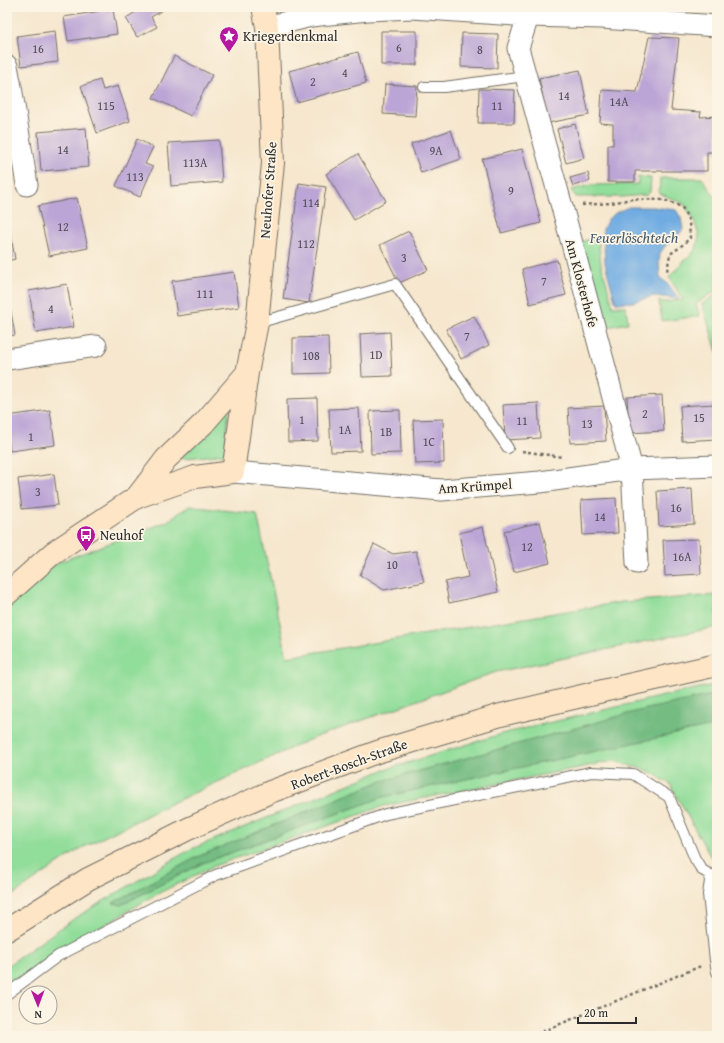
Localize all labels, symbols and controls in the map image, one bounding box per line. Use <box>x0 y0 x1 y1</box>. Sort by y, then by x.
place icon: Kriegerdenkmal <box>218 25 240 53</box>
place label: Kriegerdenkmal <box>243 26 338 46</box>
house number: 6 <box>396 39 402 56</box>
house number: 16 <box>32 40 44 57</box>
house number: 8 <box>477 41 483 58</box>
house number: 4 <box>342 64 348 81</box>
house number: 2 <box>310 73 316 90</box>
house number: 14 <box>558 87 570 104</box>
house number: 14A <box>610 93 629 110</box>
house number: 115 <box>97 97 115 114</box>
house number: 11 <box>491 97 503 114</box>
street label: Neuhofer Straße <box>255 140 281 239</box>
house number: 14 <box>57 141 69 158</box>
house number: 9A <box>429 142 443 159</box>
house number: 113A <box>183 154 208 171</box>
house number: 113 <box>126 168 144 185</box>
house number: 9 <box>508 182 514 199</box>
house number: 114 <box>302 194 320 211</box>
house number: 12 <box>57 218 69 235</box>
water label: Feuerlöschteich <box>589 227 679 248</box>
house number: 112 <box>297 235 315 252</box>
street label: Am Klosterhofe <box>561 236 604 330</box>
house number: 3 <box>401 249 407 266</box>
house number: 7 <box>541 273 547 290</box>
house number: 111 <box>196 285 214 302</box>
house number: 4 <box>48 300 54 317</box>
house number: 7 <box>464 328 470 345</box>
house number: 1D <box>369 346 383 363</box>
house number: 108 <box>302 347 320 364</box>
house number: 2 <box>642 405 648 422</box>
house number: 15 <box>693 409 705 426</box>
house number: 1 <box>299 411 305 428</box>
house number: 11 <box>516 412 528 429</box>
house number: 13 <box>581 415 593 432</box>
house number: 1A <box>338 421 352 438</box>
house number: 1B <box>380 423 392 440</box>
house number: 1 <box>28 428 34 445</box>
house number: 1C <box>423 433 436 450</box>
street label: Am Krümpel <box>437 473 513 499</box>
house number: 3 <box>35 483 41 500</box>
house number: 16 <box>670 499 682 516</box>
house number: 14 <box>594 508 606 525</box>
bus stop icon: Neuhof <box>75 524 97 552</box>
place label: Neuhof <box>100 525 144 545</box>
house number: 12 <box>521 538 533 555</box>
house number: 16A <box>673 548 692 565</box>
house number: 10 <box>386 556 398 573</box>
street label: Robert-Bosch-Straße <box>288 733 410 794</box>
north arrow <box>18 985 58 1025</box>
scale bar <box>578 999 636 1025</box>
text: 20 m <box>584 1004 608 1021</box>
text: N <box>34 1007 42 1023</box>

